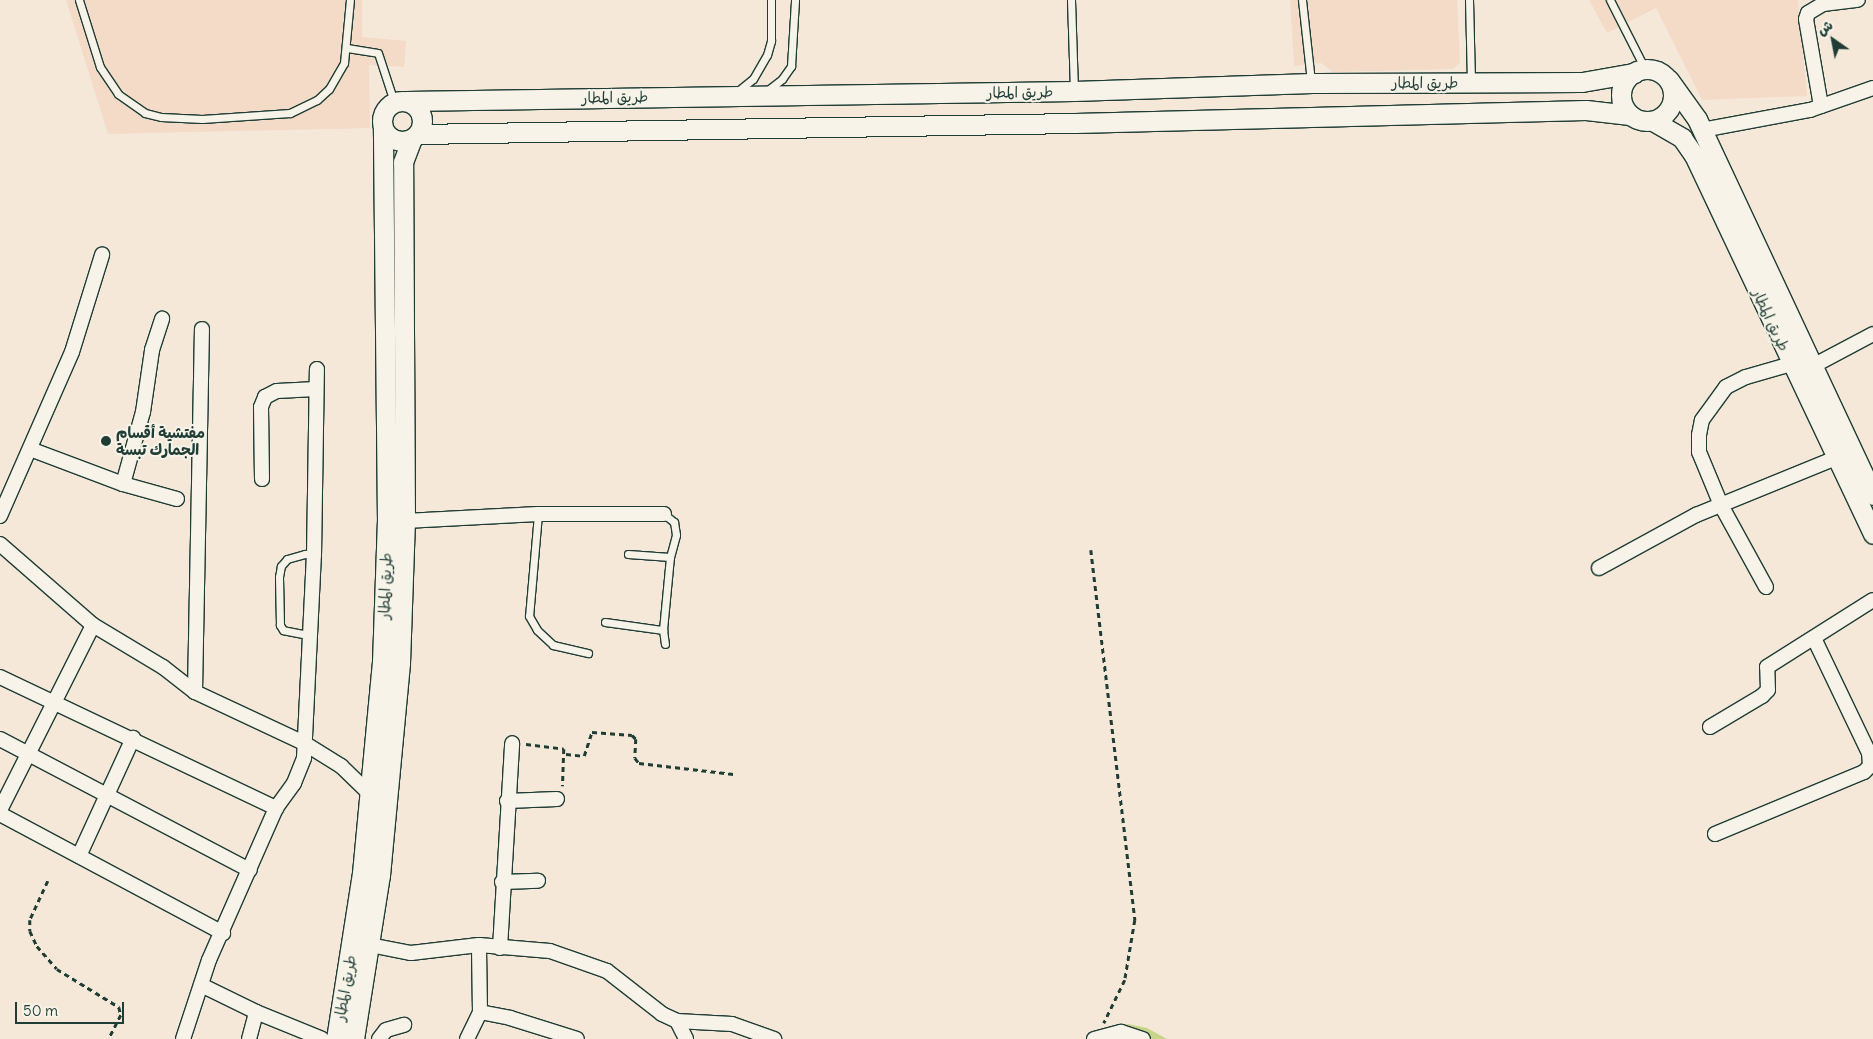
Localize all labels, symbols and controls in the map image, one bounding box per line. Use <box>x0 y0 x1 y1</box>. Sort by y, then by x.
north arrow <box>1808 15 1858 65</box>
text: ش <box>1813 16 1836 39</box>
street label: طريق المطار <box>1392 74 1458 92</box>
street label: طريق المطار <box>987 82 1053 102</box>
street label: طريق المطار <box>582 87 648 107</box>
street label: طريق المطار <box>1749 286 1793 354</box>
place label: مفتشية أقسام الجمارك تبسة <box>116 423 205 458</box>
marker: مفتشية أقسام الجمارك تبسة <box>100 435 112 447</box>
street label: طريق المطار <box>375 552 395 620</box>
street label: طريق المطار <box>330 954 360 1022</box>
scale bar <box>18 992 126 1024</box>
text: 50 m <box>23 1001 58 1020</box>

